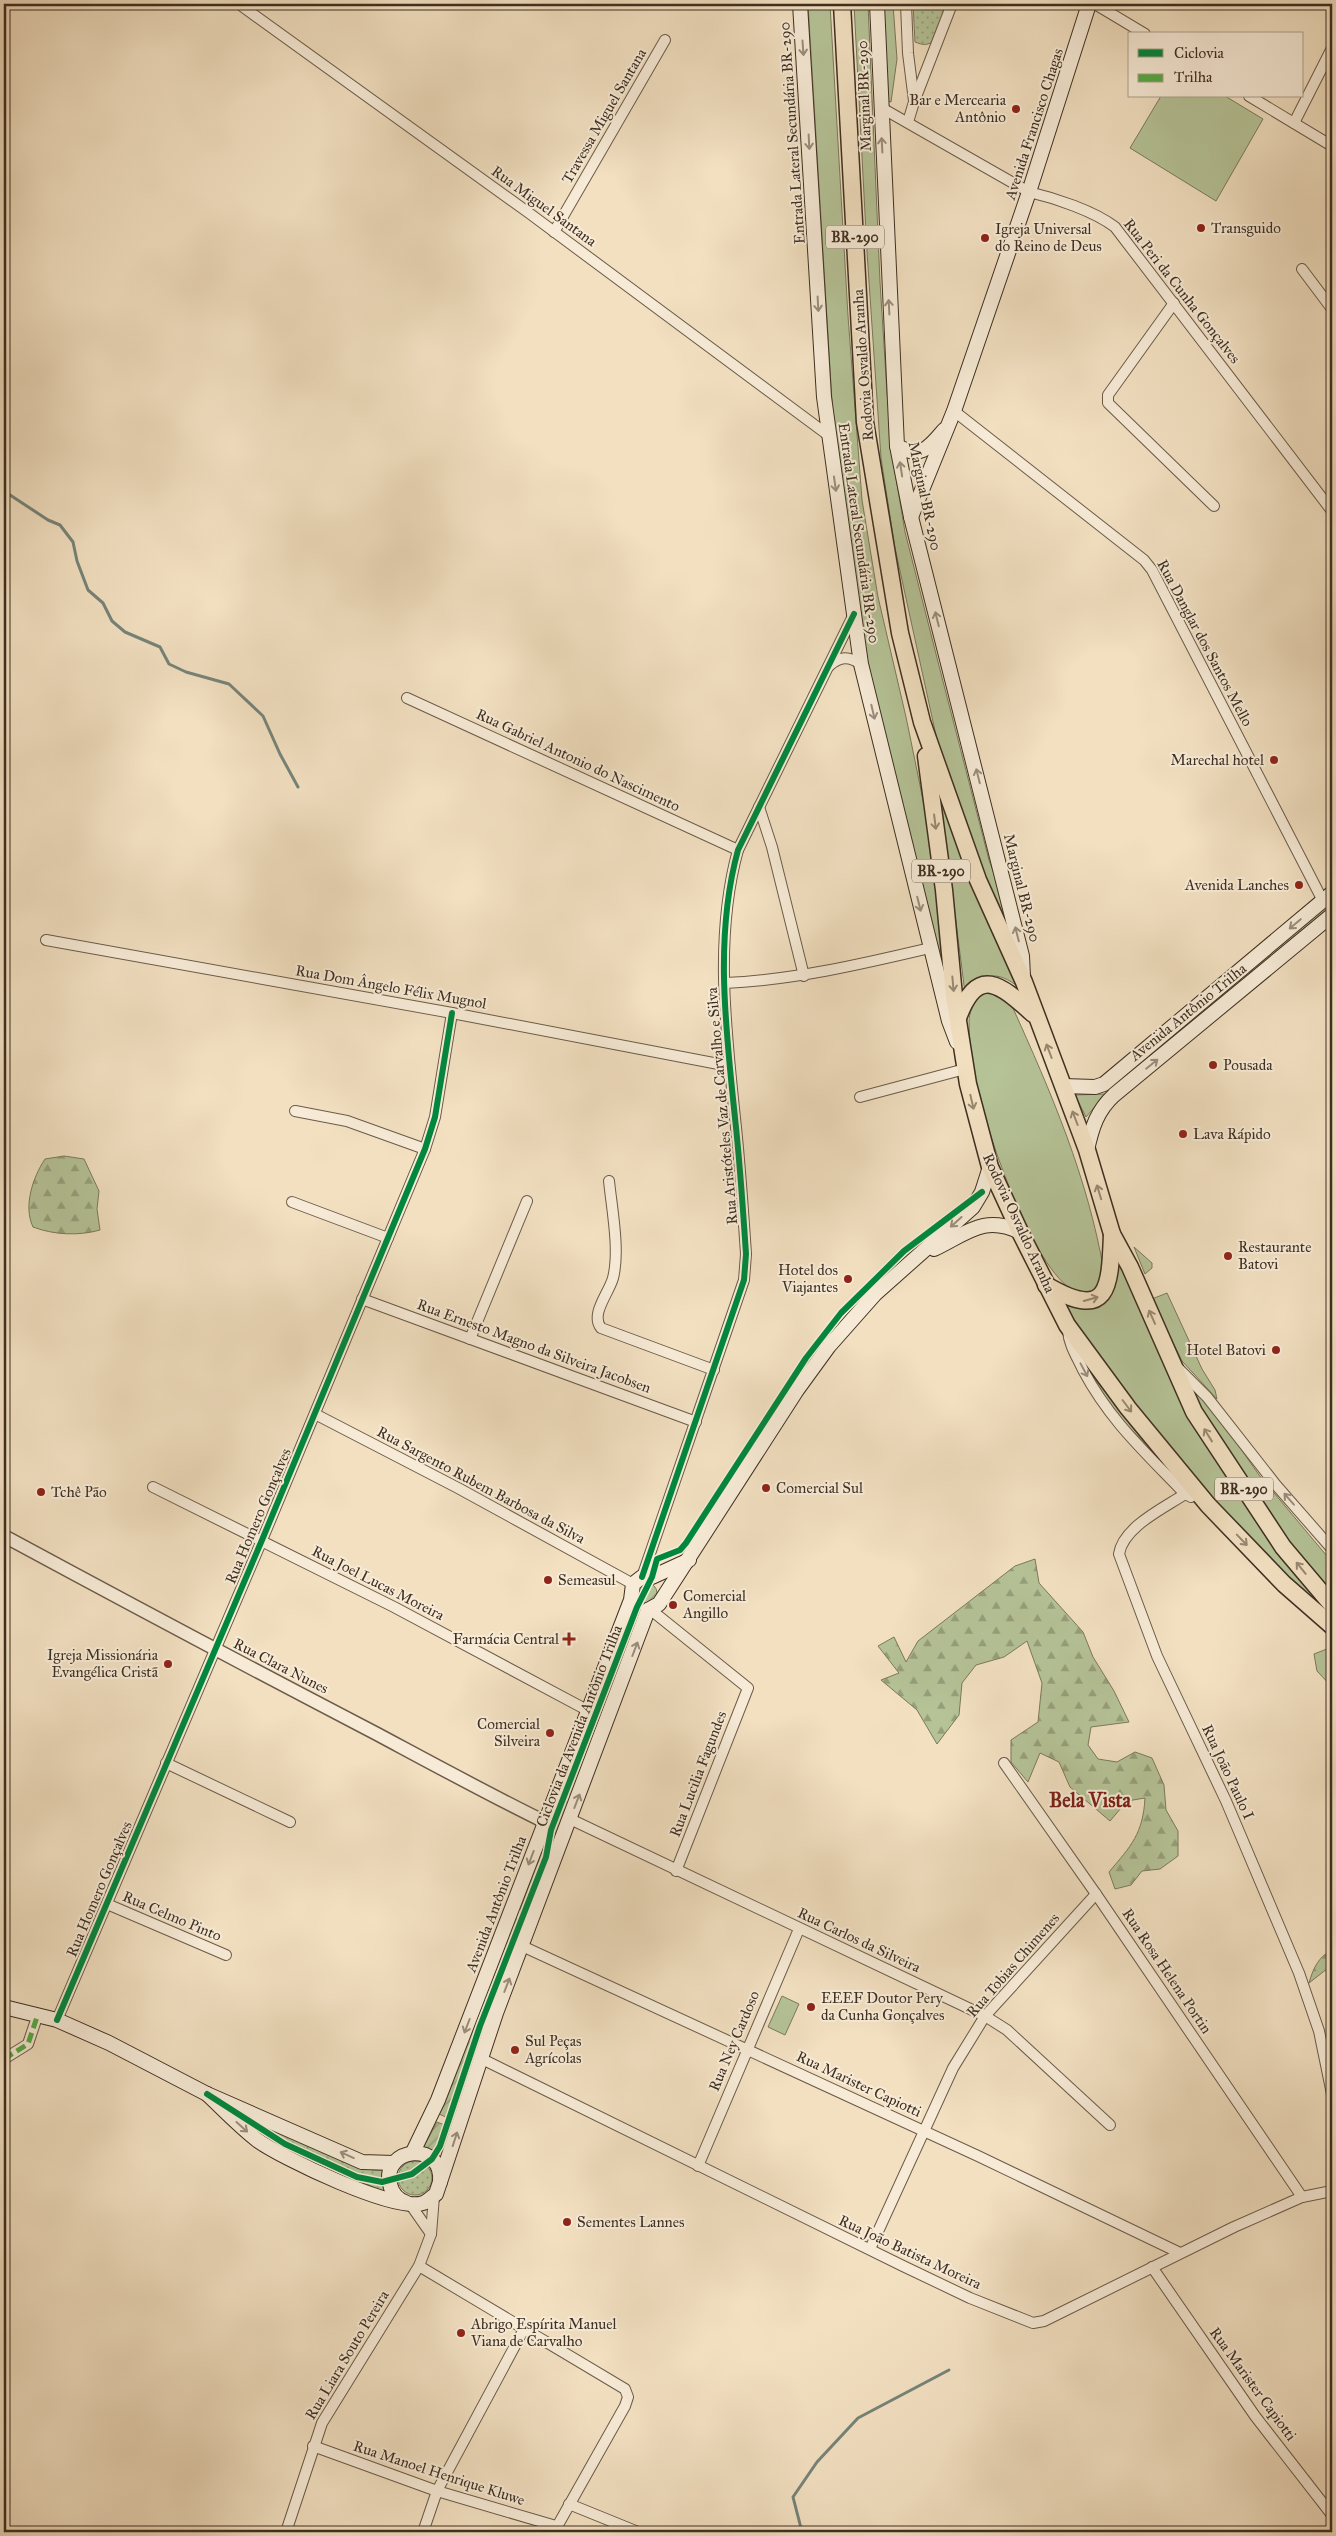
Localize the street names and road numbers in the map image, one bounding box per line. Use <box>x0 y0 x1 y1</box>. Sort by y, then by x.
street label: Entrada Lateral Secundária BR-290 <box>775 21 809 245</box>
street label: Marginal BR-290 <box>853 40 875 152</box>
street label: Travessa Miguel Santana <box>558 45 650 187</box>
street label: Avenida Francisco Chagas <box>1001 46 1067 203</box>
street label: Rua Miguel Santana <box>488 162 601 251</box>
street label: Rua Peri da Cunha Gonçalves <box>1120 215 1244 367</box>
road number: BR-290 <box>826 226 884 248</box>
street label: Rodovia Osvaldo Aranha <box>849 288 877 441</box>
street label: Entrada Lateral Secundária BR-290 <box>835 422 883 644</box>
street label: Marginal BR-290 <box>905 440 945 552</box>
street label: Rua Danglar dos Santos Mello <box>1153 556 1257 730</box>
street label: Rua Gabriel Antonio do Nascimento <box>473 705 683 815</box>
street label: Marginal BR-290 <box>1000 832 1044 944</box>
road number: BR-290 <box>912 859 970 882</box>
street label: Avenida Antônio Trilha <box>1125 959 1250 1065</box>
street label: Rua Dom Ângelo Félix Mugnol <box>294 961 489 1013</box>
street label: Rua Aristóteles Vaz de Carvalho e Silva <box>703 986 741 1225</box>
street label: Rodovia Osvaldo Aranha <box>979 1150 1060 1296</box>
street label: Rua Ernesto Magno da Silveira Jacobsen <box>414 1295 653 1398</box>
street label: Rua Sargento Rubem Barbosa da Silva <box>374 1422 589 1548</box>
street label: Rua Homero Gonçalves <box>221 1445 295 1587</box>
road number: BR-290 <box>1215 1478 1273 1500</box>
street label: Rua Joel Lucas Moreira <box>308 1542 448 1625</box>
street label: Ciclovia da Avenida Antônio Trilha <box>532 1622 626 1830</box>
street label: Rua Clara Nunes <box>231 1634 331 1698</box>
street label: Rua Lucilia Fagundes <box>666 1708 730 1840</box>
street label: Rua João Paulo I <box>1197 1722 1258 1823</box>
street label: Rua Homero Gonçalves <box>62 1818 136 1960</box>
street label: Avenida Antônio Trilha <box>461 1833 531 1976</box>
street label: Rua Celmo Pinto <box>120 1887 224 1945</box>
street label: Rua Carlos da Silveira <box>795 1904 924 1977</box>
street label: Rua Rosa Helena Portin <box>1118 1905 1216 2037</box>
street label: Rua Tobias Chimenes <box>963 1909 1063 2021</box>
street label: Rua Ney Cardoso <box>705 1988 763 2094</box>
street label: Rua Marister Capiotti <box>794 2047 924 2121</box>
street label: Rua João Batista Moreira <box>835 2211 985 2294</box>
street label: Rua Liara Souto Pereira <box>301 2287 393 2423</box>
street label: Rua Marister Capiotti <box>1206 2324 1300 2444</box>
street label: Rua Manoel Henrique Kluwe <box>351 2437 527 2510</box>

